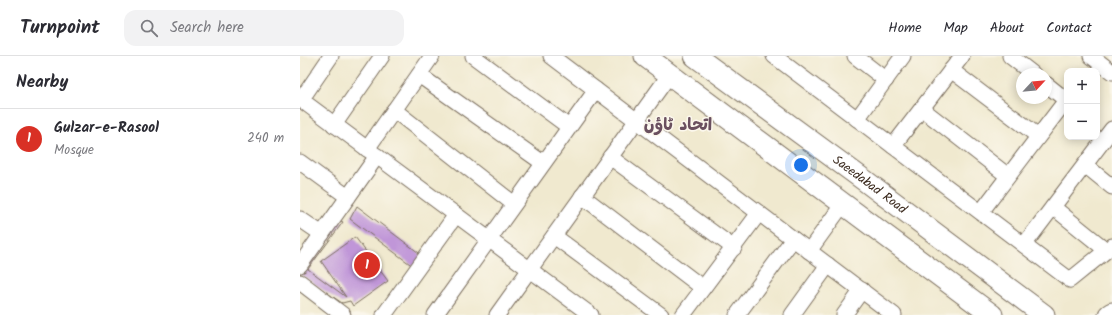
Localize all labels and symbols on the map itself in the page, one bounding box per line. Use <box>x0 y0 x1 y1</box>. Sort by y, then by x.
north arrow <box>1016 68 1052 104</box>
district label: اتحاد ٹاؤن <box>644 112 712 139</box>
street label: Saeedabad Road <box>828 150 912 220</box>
your location <box>791 155 811 175</box>
pin: 1 <box>354 250 380 280</box>

